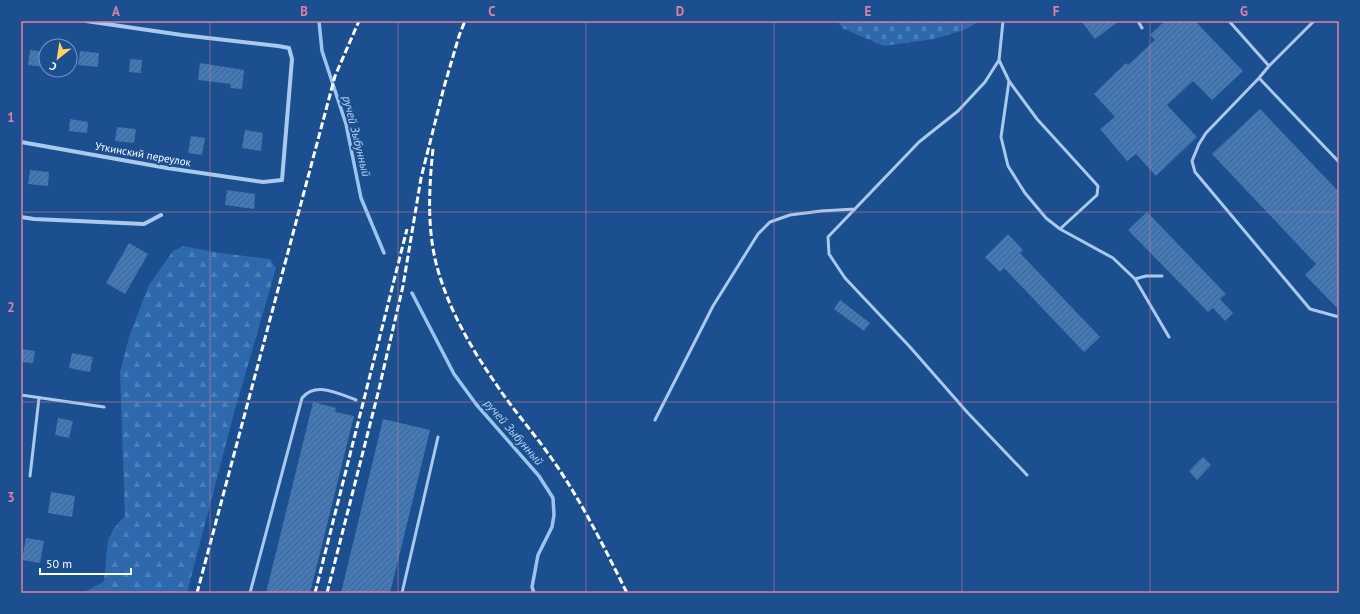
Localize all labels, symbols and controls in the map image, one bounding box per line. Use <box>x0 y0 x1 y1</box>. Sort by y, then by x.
text: A <box>112 3 120 20</box>
text: B <box>300 3 308 20</box>
text: C <box>488 3 496 20</box>
text: D <box>676 3 684 20</box>
text: E <box>865 3 872 20</box>
text: F <box>1053 3 1060 20</box>
text: G <box>1240 3 1248 20</box>
north arrow <box>38 38 78 78</box>
text: С <box>47 59 59 74</box>
water label: ручей Зыбунный <box>339 93 374 178</box>
text: 1 <box>7 109 15 126</box>
street label: Уткинский переулок <box>94 139 193 169</box>
text: 2 <box>7 299 15 316</box>
water label: ручей Зыбунный <box>480 395 547 468</box>
text: 3 <box>7 489 15 506</box>
scale bar <box>40 550 131 576</box>
text: 50 m <box>46 556 72 571</box>

